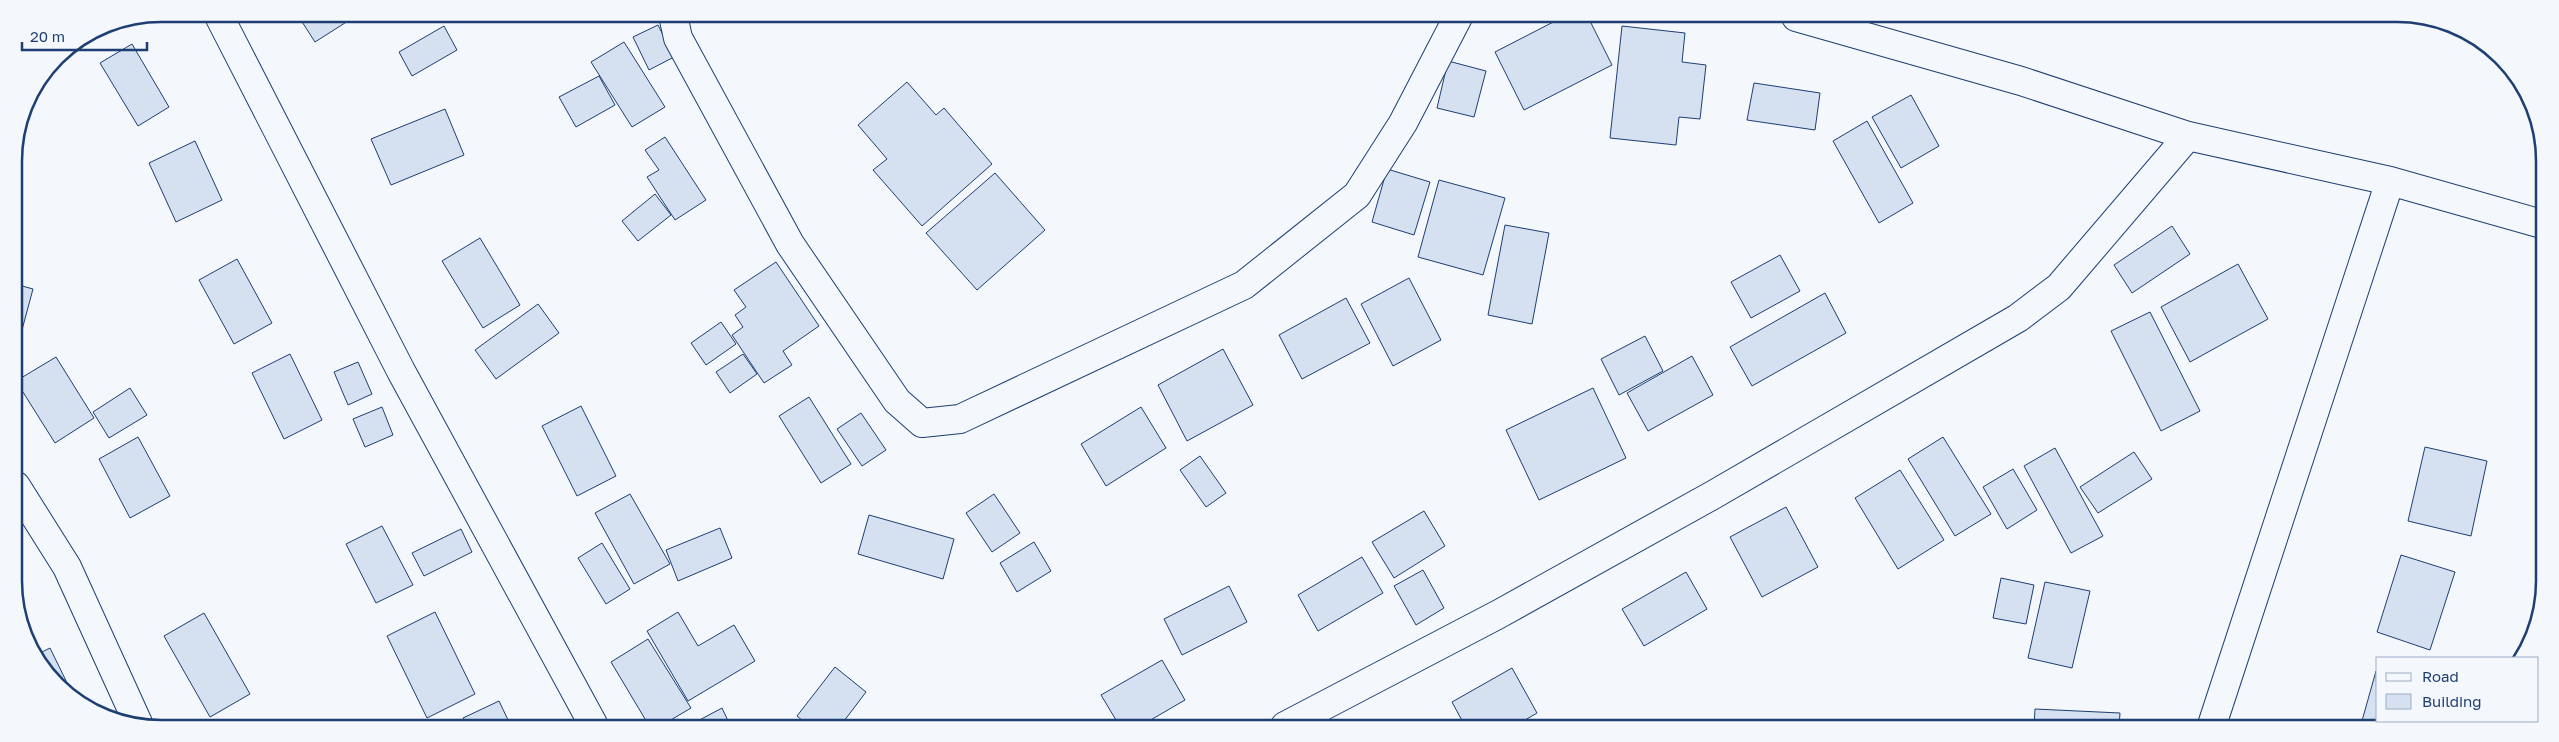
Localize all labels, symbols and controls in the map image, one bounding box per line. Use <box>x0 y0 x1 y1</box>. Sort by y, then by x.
scale bar <box>22 20 148 52</box>
text: 20 m <box>30 27 65 45</box>
legend <box>2376 657 2539 722</box>
text: Road <box>2422 667 2459 685</box>
text: Building <box>2422 692 2482 710</box>

